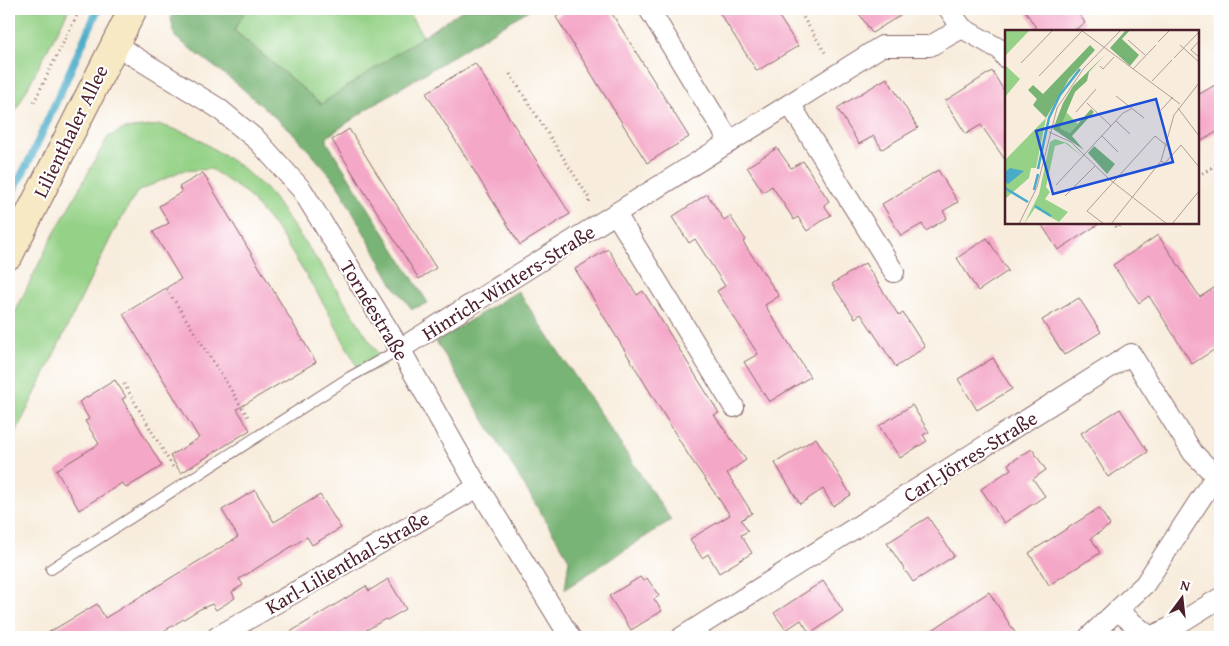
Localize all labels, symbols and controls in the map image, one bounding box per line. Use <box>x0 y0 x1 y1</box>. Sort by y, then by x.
inset map <box>1005 30 1199 224</box>
street label: Lilienthaler Allee <box>25 60 115 202</box>
street label: Hinrich-Winters-Straße <box>416 217 600 347</box>
street label: Tornéestraße <box>334 254 416 366</box>
street label: Carl-Jörres-Straße <box>897 403 1043 509</box>
street label: Karl-Lilienthal-Straße <box>260 503 434 621</box>
north arrow <box>1156 574 1206 624</box>
text: N <box>1178 575 1193 596</box>

